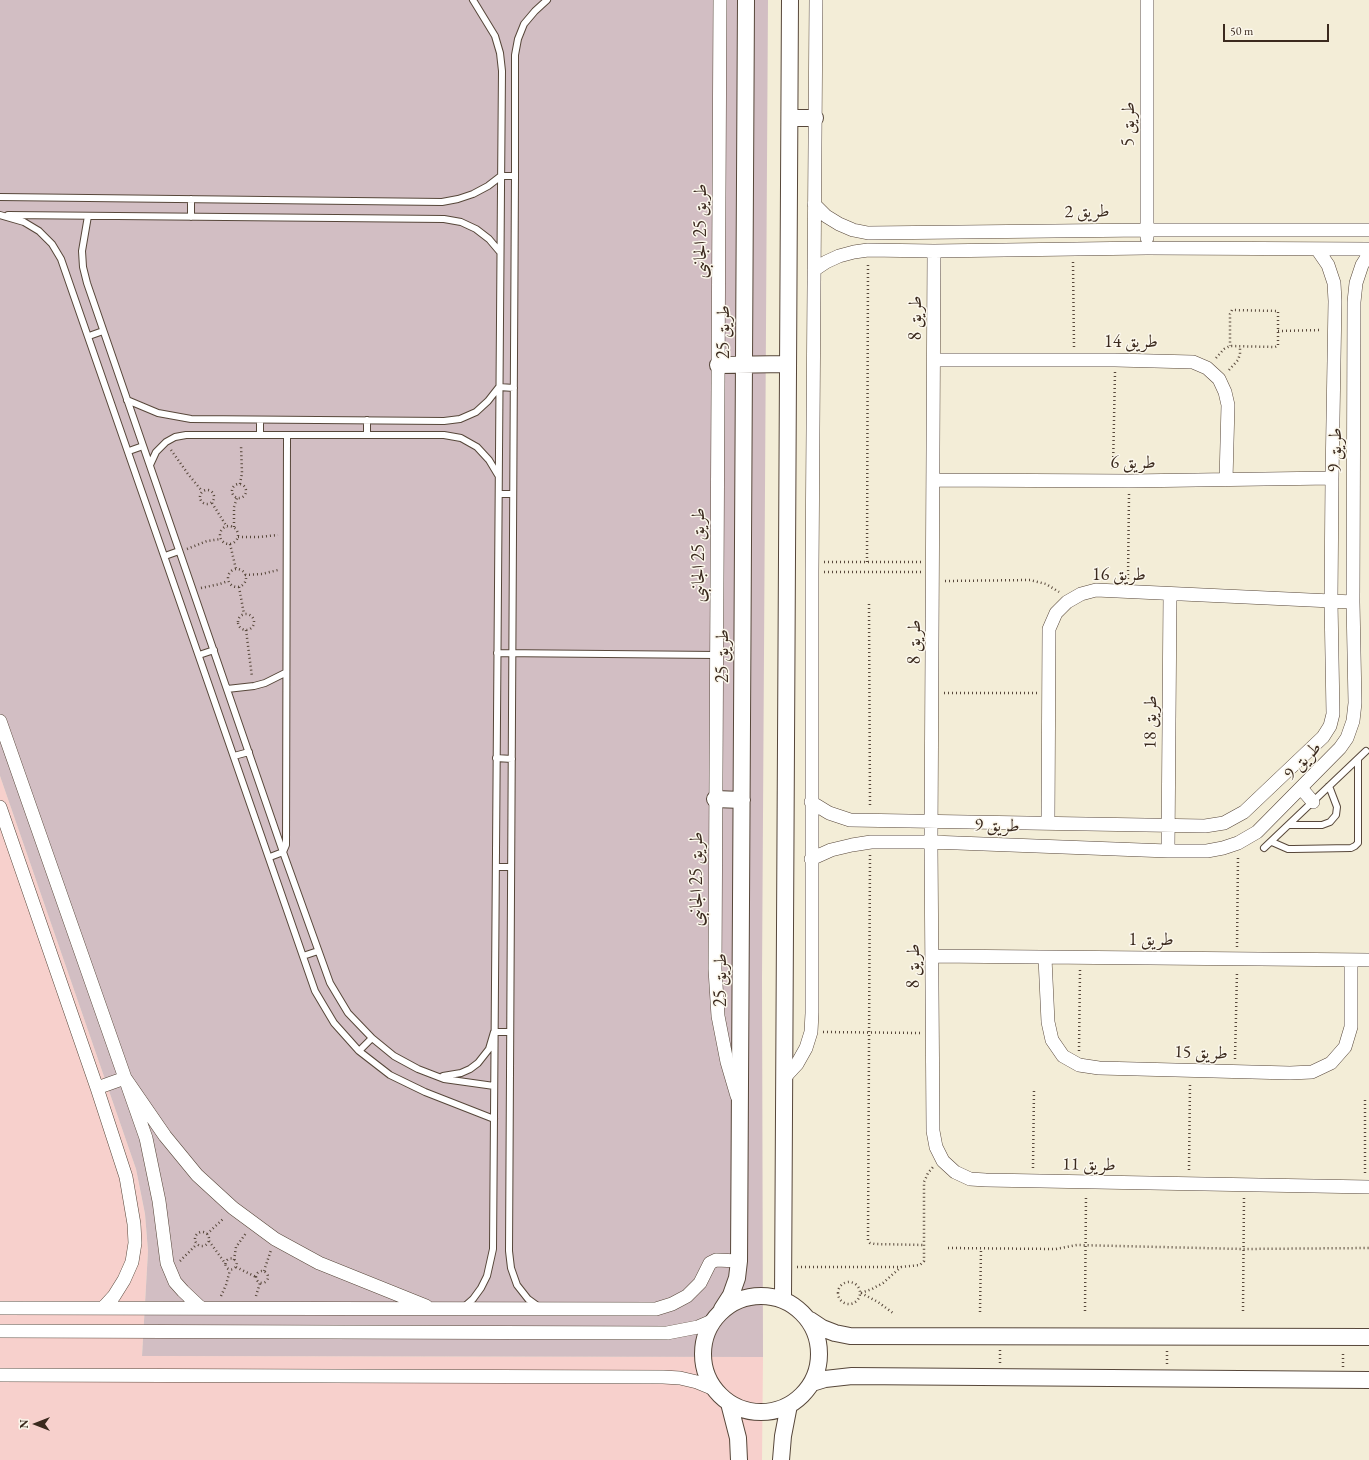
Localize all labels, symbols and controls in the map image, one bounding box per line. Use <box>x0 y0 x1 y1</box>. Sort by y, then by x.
scale bar <box>1225 16 1331 42</box>
text: 50 m <box>1230 23 1253 39</box>
street label: طريق 5 <box>1118 101 1140 147</box>
street label: طريق 25 الجانبى <box>690 183 712 279</box>
street label: طريق 2 <box>1064 201 1110 223</box>
street label: طريق 8 <box>905 295 927 341</box>
street label: طريق 25 <box>713 305 735 359</box>
street label: طريق 14 <box>1104 331 1158 353</box>
street label: طريق 9 <box>1325 427 1347 473</box>
street label: طريق 6 <box>1110 452 1156 474</box>
street label: طريق 25 الجانبى <box>688 507 710 603</box>
street label: طريق 16 <box>1092 564 1146 586</box>
street label: طريق 8 <box>904 619 926 665</box>
street label: طريق 25 <box>712 629 734 683</box>
street label: طريق 18 <box>1140 695 1162 749</box>
street label: طريق 9 <box>1280 737 1326 785</box>
street label: طريق 9 <box>974 814 1020 838</box>
street label: طريق 25 الجانبى <box>686 831 708 927</box>
street label: طريق 1 <box>1128 929 1174 951</box>
street label: طريق 8 <box>903 943 925 989</box>
street label: طريق 25 <box>710 953 732 1007</box>
street label: طريق 15 <box>1174 1041 1228 1065</box>
street label: طريق 11 <box>1062 1154 1116 1176</box>
north arrow <box>16 1404 56 1444</box>
text: N <box>17 1420 31 1428</box>

